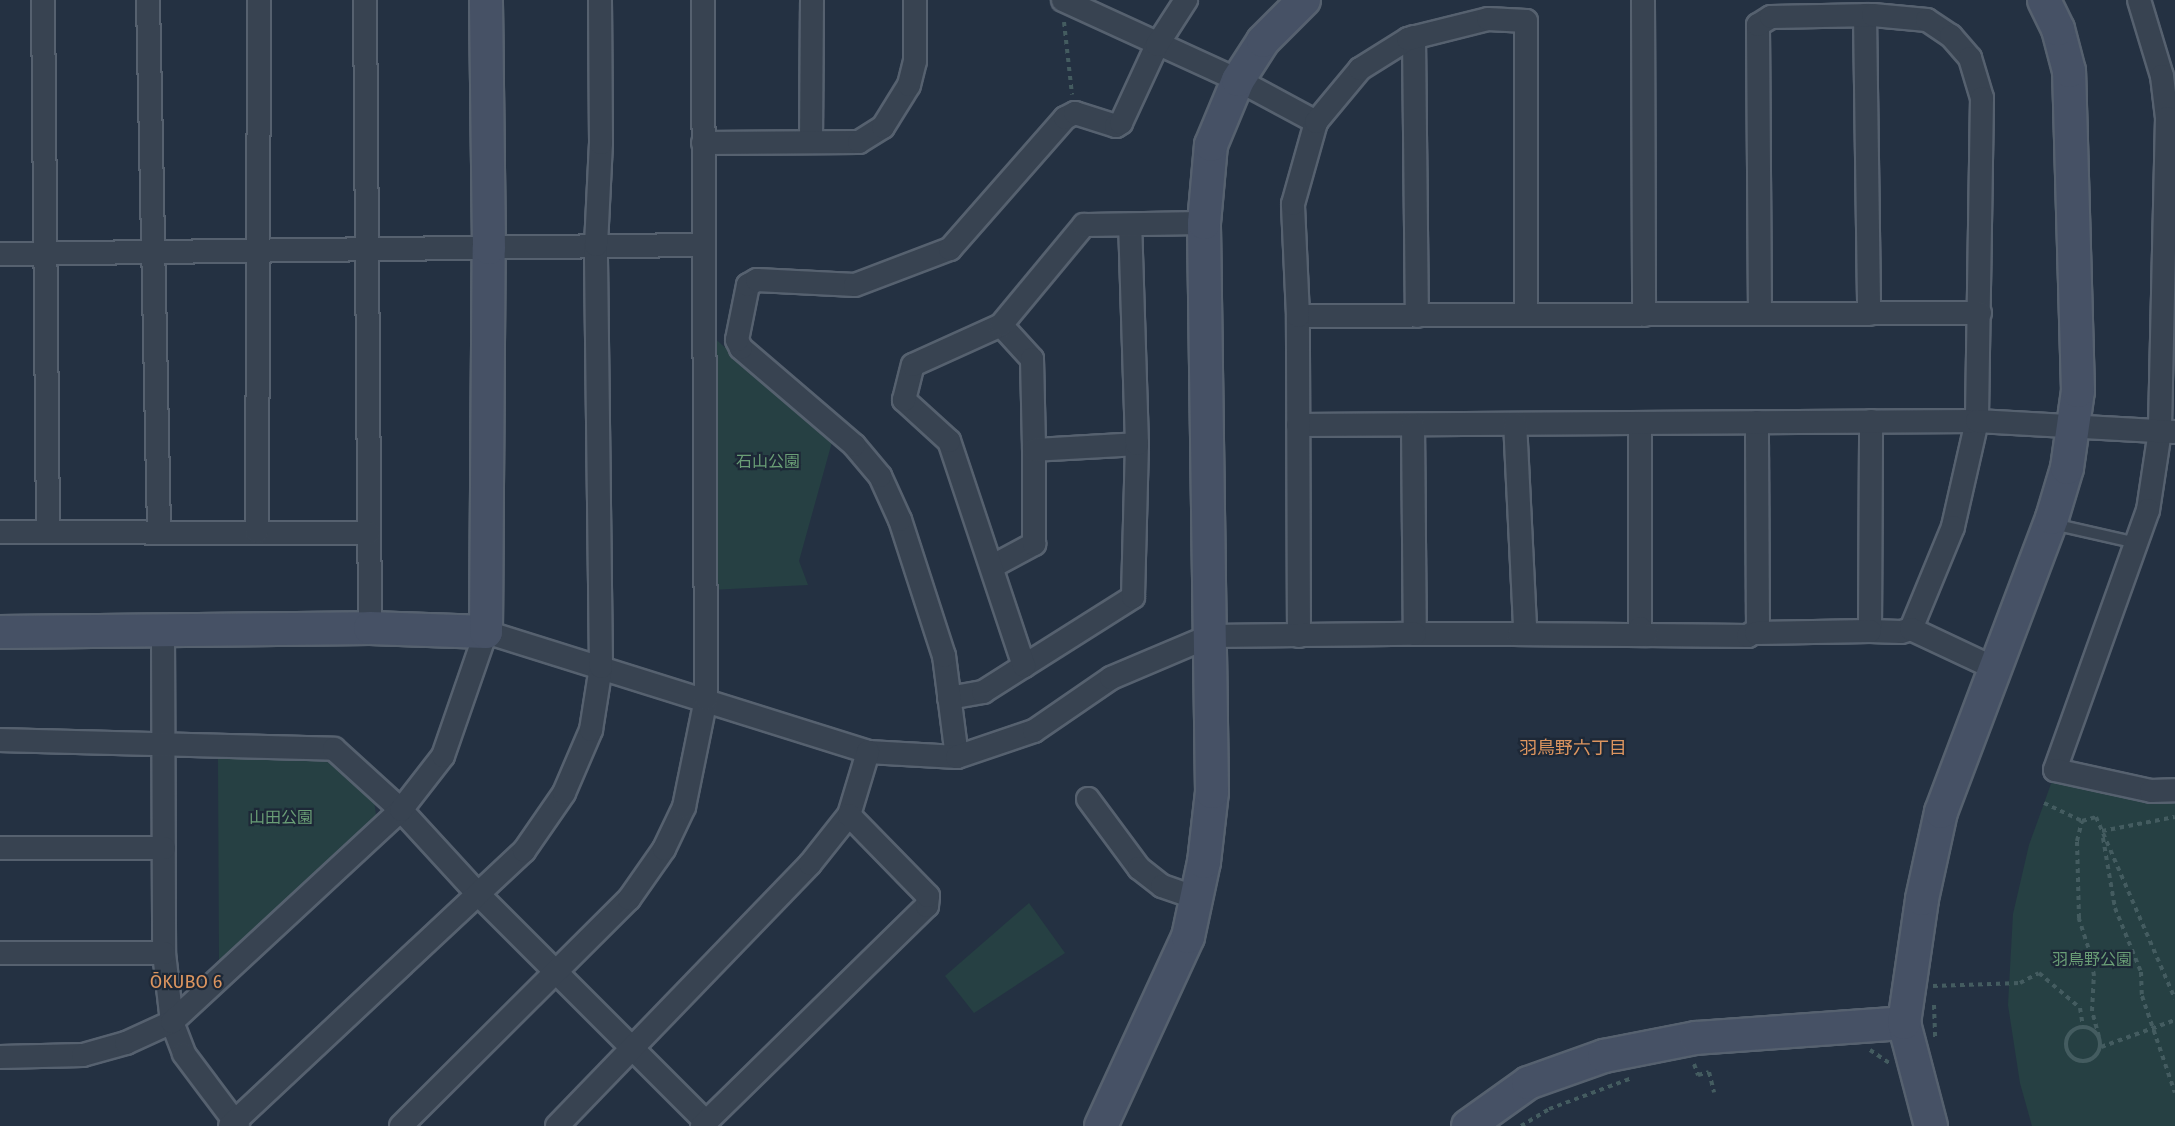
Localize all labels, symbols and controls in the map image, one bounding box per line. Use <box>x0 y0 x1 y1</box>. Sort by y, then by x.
park label: 石山公園 <box>736 452 800 472</box>
district label: 羽鳥野六丁目 <box>1519 737 1627 759</box>
park label: 山田公園 <box>249 808 313 828</box>
park label: 羽鳥野公園 <box>2052 950 2132 970</box>
district label: ŌKUBO 6 <box>144 971 228 993</box>

